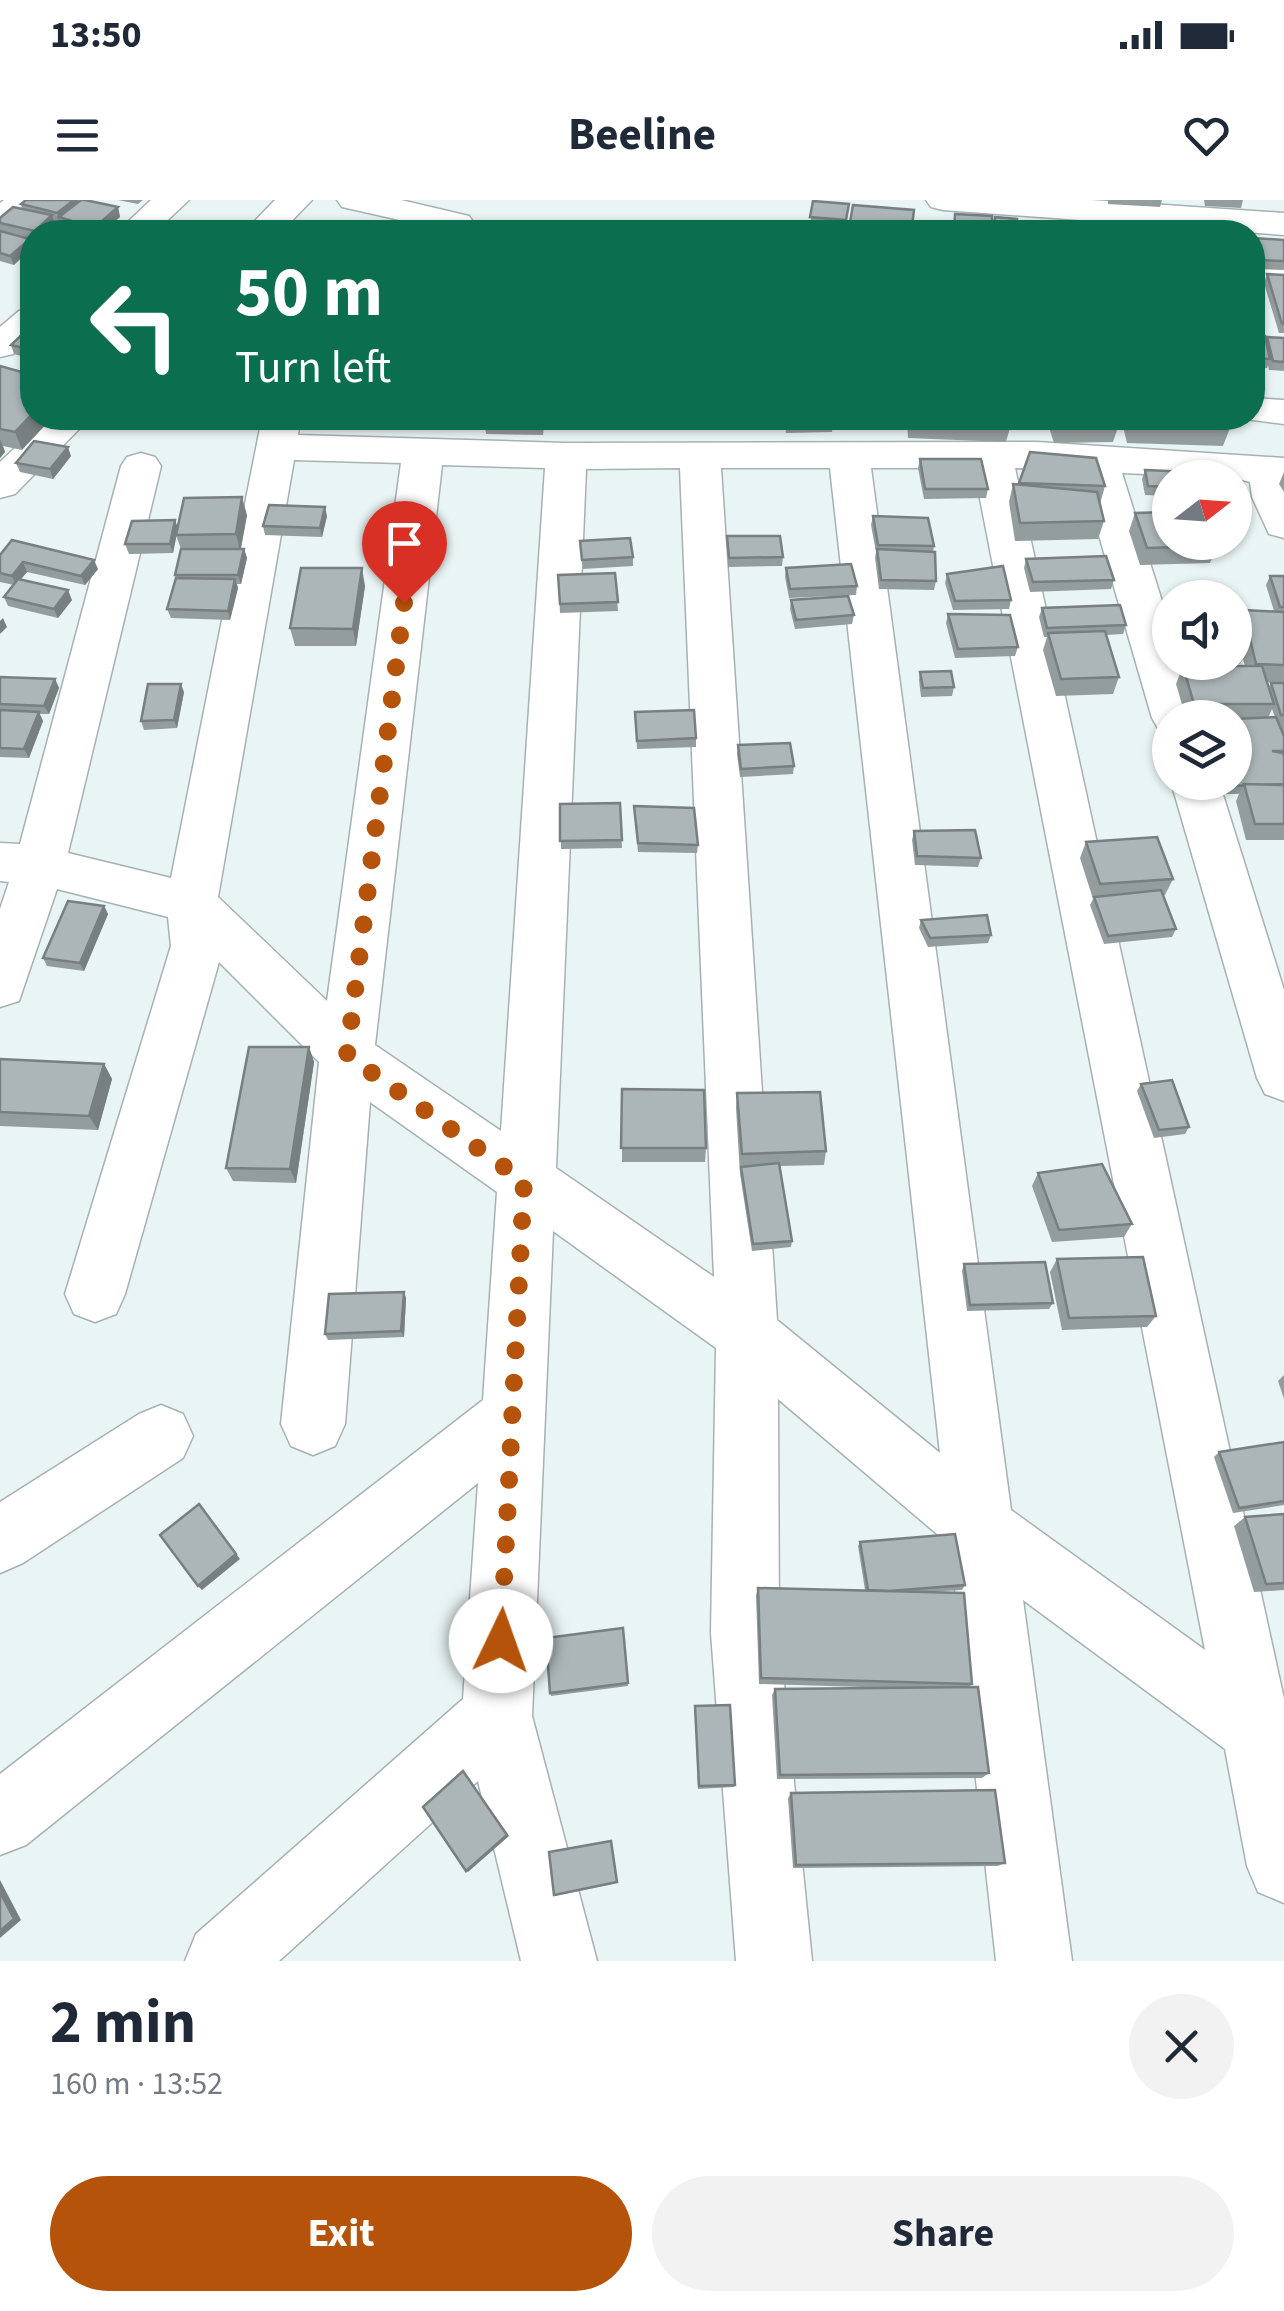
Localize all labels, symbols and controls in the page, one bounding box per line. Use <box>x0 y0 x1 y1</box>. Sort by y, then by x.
text: 13:50 <box>50 8 142 62</box>
text: Beeline <box>568 103 716 167</box>
icon: menu <box>50 108 105 163</box>
icon: heart <box>1179 108 1234 163</box>
text: 50 m <box>235 243 383 343</box>
icon: left <box>70 260 200 390</box>
text: Turn left <box>235 336 391 400</box>
north arrow <box>1152 460 1252 560</box>
map controls <box>1152 460 1252 800</box>
pin <box>362 501 447 604</box>
icon: arrive <box>377 516 432 571</box>
button: sound <box>1152 580 1252 680</box>
button: layers <box>1152 700 1252 800</box>
position arrow <box>449 1589 553 1693</box>
text: 2 min <box>50 1981 196 2066</box>
button: close <box>1129 1994 1234 2099</box>
text: 160 m · 13:52 <box>50 2061 223 2107</box>
button: Exit <box>50 2176 632 2291</box>
button: Share <box>652 2176 1234 2291</box>

